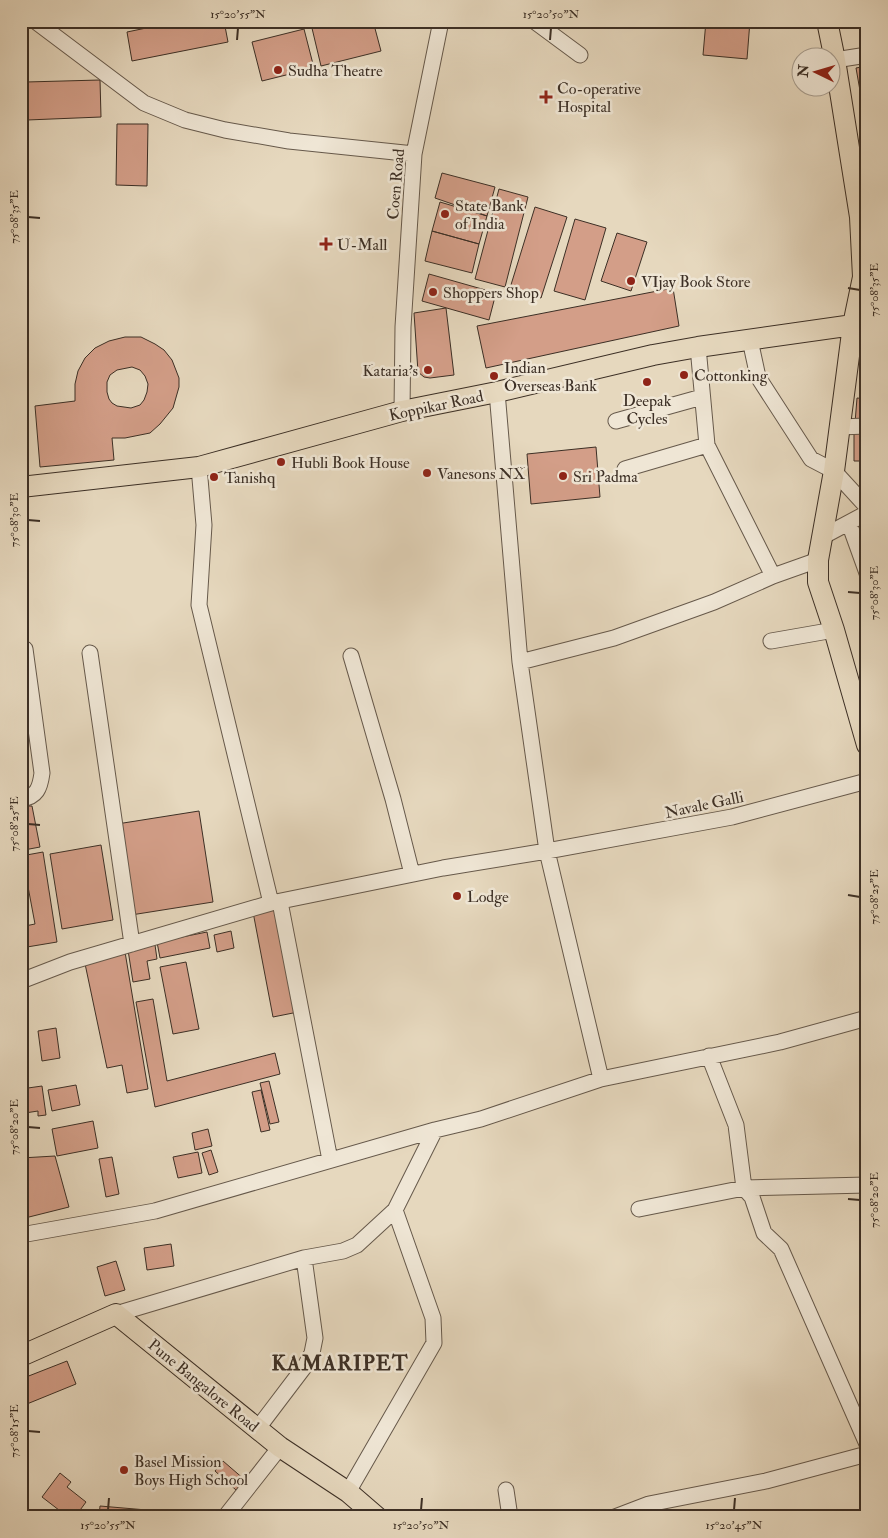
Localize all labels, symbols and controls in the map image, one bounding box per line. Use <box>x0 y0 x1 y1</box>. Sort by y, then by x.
text: 15°20'55"N <box>210 7 266 22</box>
text: 15°20'50"N <box>523 7 579 22</box>
north arrow <box>790 48 840 98</box>
place label: Sudha Theatre <box>288 61 383 81</box>
text: N <box>794 63 813 79</box>
marker: Sudha Theatre <box>272 64 284 76</box>
place label: Co-operative Hospital <box>557 79 641 118</box>
marker: Co-operative Hospital <box>539 90 553 104</box>
street label: Coen Road <box>383 148 409 220</box>
text: 75°08'35"E <box>7 190 22 244</box>
place label: State Bank of India <box>455 196 524 234</box>
marker: State Bank of India <box>439 208 451 220</box>
place label: U-Mall <box>337 235 387 255</box>
marker: U-Mall <box>319 237 333 251</box>
text: 75°08'35"E <box>867 263 882 317</box>
place label: VIjay Book Store <box>641 272 751 292</box>
marker: VIjay Book Store <box>625 275 637 287</box>
place label: Shoppers Shop <box>443 283 539 304</box>
marker: Shoppers Shop <box>427 286 439 298</box>
place label: Indian Overseas Bank <box>504 358 597 396</box>
place label: Kataria's <box>362 361 418 381</box>
marker: Kataria's <box>422 364 434 376</box>
place label: Cottonking <box>694 366 769 386</box>
marker: Cottonking <box>678 369 690 381</box>
marker: Indian Overseas Bank <box>488 370 500 382</box>
marker: Deepak Cycles <box>641 376 653 388</box>
street label: Koppikar Road <box>387 386 485 427</box>
place label: Deepak Cycles <box>623 391 672 429</box>
place label: Hubli Book House <box>291 453 410 473</box>
marker: Hubli Book House <box>275 456 287 468</box>
place label: Vanesons NX <box>437 464 526 484</box>
marker: Vanesons NX <box>421 467 433 479</box>
place label: Sri Padma <box>573 467 638 487</box>
place label: Tanishq <box>224 468 276 488</box>
marker: Sri Padma <box>557 470 569 482</box>
marker: Tanishq <box>208 471 220 483</box>
text: 75°08'30"E <box>7 492 22 547</box>
text: 75°08'30"E <box>867 565 882 620</box>
street label: Navale Galli <box>663 787 746 823</box>
text: 75°08'25"E <box>7 796 22 852</box>
text: 75°08'25"E <box>867 869 882 925</box>
place label: Lodge <box>467 887 509 907</box>
marker: Lodge <box>451 890 463 902</box>
text: 75°08'20"E <box>7 1099 22 1155</box>
text: 75°08'20"E <box>867 1172 882 1228</box>
street label: Pune Bangalore Road <box>144 1335 263 1437</box>
district label: KAMARIPET <box>271 1350 409 1377</box>
text: 75°08'15"E <box>7 1404 22 1458</box>
place label: Basel Mission Boys High School <box>134 1452 248 1490</box>
marker: Basel Mission Boys High School <box>118 1464 130 1476</box>
text: 15°20'55"N <box>80 1518 136 1533</box>
text: 15°20'50"N <box>393 1518 449 1533</box>
text: 15°20'45"N <box>706 1518 763 1533</box>

